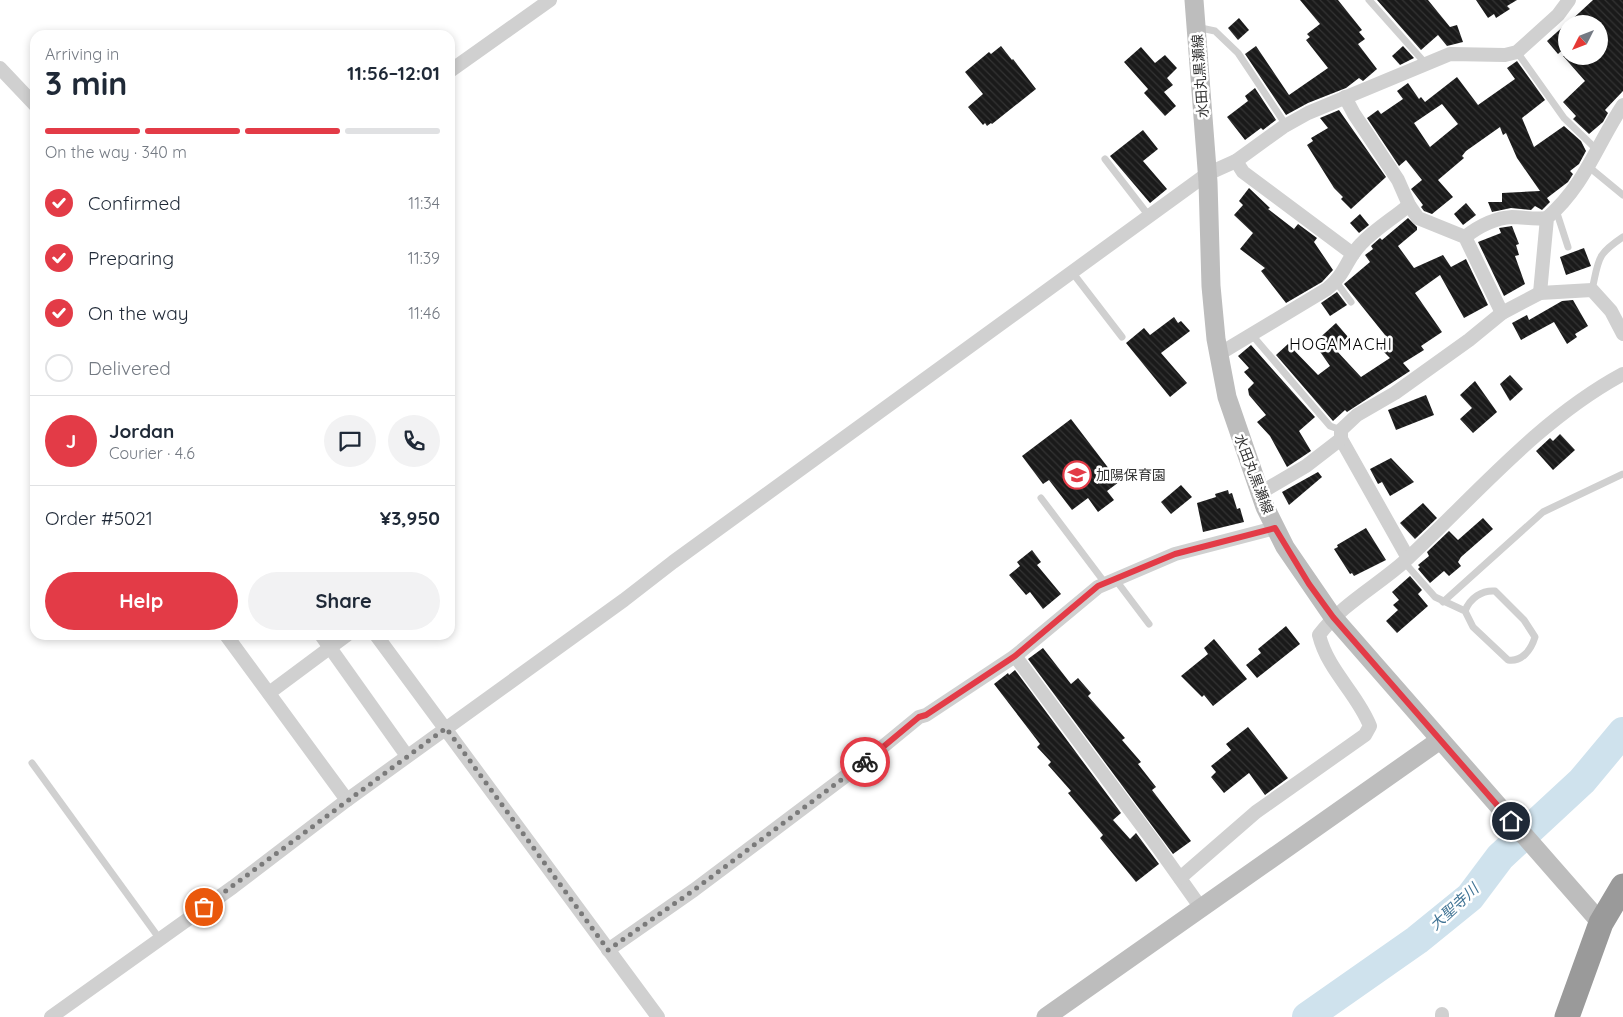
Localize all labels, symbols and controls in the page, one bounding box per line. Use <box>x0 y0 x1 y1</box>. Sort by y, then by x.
north arrow <box>1558 15 1608 65</box>
map controls <box>1558 15 1608 65</box>
street label: 水田丸黒瀬線 <box>1188 33 1212 119</box>
text: Arriving in <box>45 44 119 64</box>
text: 11:56–12:01 <box>347 61 440 85</box>
text: 3 min <box>45 63 127 103</box>
text: On the way · 340 m <box>45 142 187 162</box>
icon: check <box>45 189 73 217</box>
text: Confirmed <box>88 191 181 215</box>
text: 11:34 <box>408 193 440 213</box>
icon: check <box>45 244 73 272</box>
text: Preparing <box>88 246 174 270</box>
text: 11:39 <box>408 248 440 268</box>
icon: check <box>45 299 73 327</box>
text: On the way <box>88 301 189 325</box>
text: 11:46 <box>408 303 440 323</box>
district label: HOGAMACHI <box>1289 334 1393 354</box>
text: Delivered <box>88 356 171 380</box>
button: chat <box>324 415 376 467</box>
button: phone <box>388 415 440 467</box>
text: Jordan <box>109 419 174 443</box>
text: J <box>66 429 76 453</box>
street label: 水田丸黒瀬線 <box>1231 432 1277 516</box>
text: Courier · 4.6 <box>109 443 195 463</box>
school or university icon: 加陽保育園 <box>1062 460 1092 490</box>
place label: 加陽保育園 <box>1096 466 1166 484</box>
text: Order #5021 <box>45 506 153 530</box>
text: ¥3,950 <box>380 506 440 530</box>
button: Help <box>45 572 238 630</box>
button: Share <box>248 572 440 630</box>
courier <box>840 737 890 787</box>
icon: bike <box>851 748 879 776</box>
pin <box>1490 800 1532 842</box>
icon: home <box>1497 807 1525 835</box>
water label: 大聖寺川 <box>1425 878 1484 934</box>
pin <box>183 886 225 928</box>
icon: bag <box>190 893 218 921</box>

